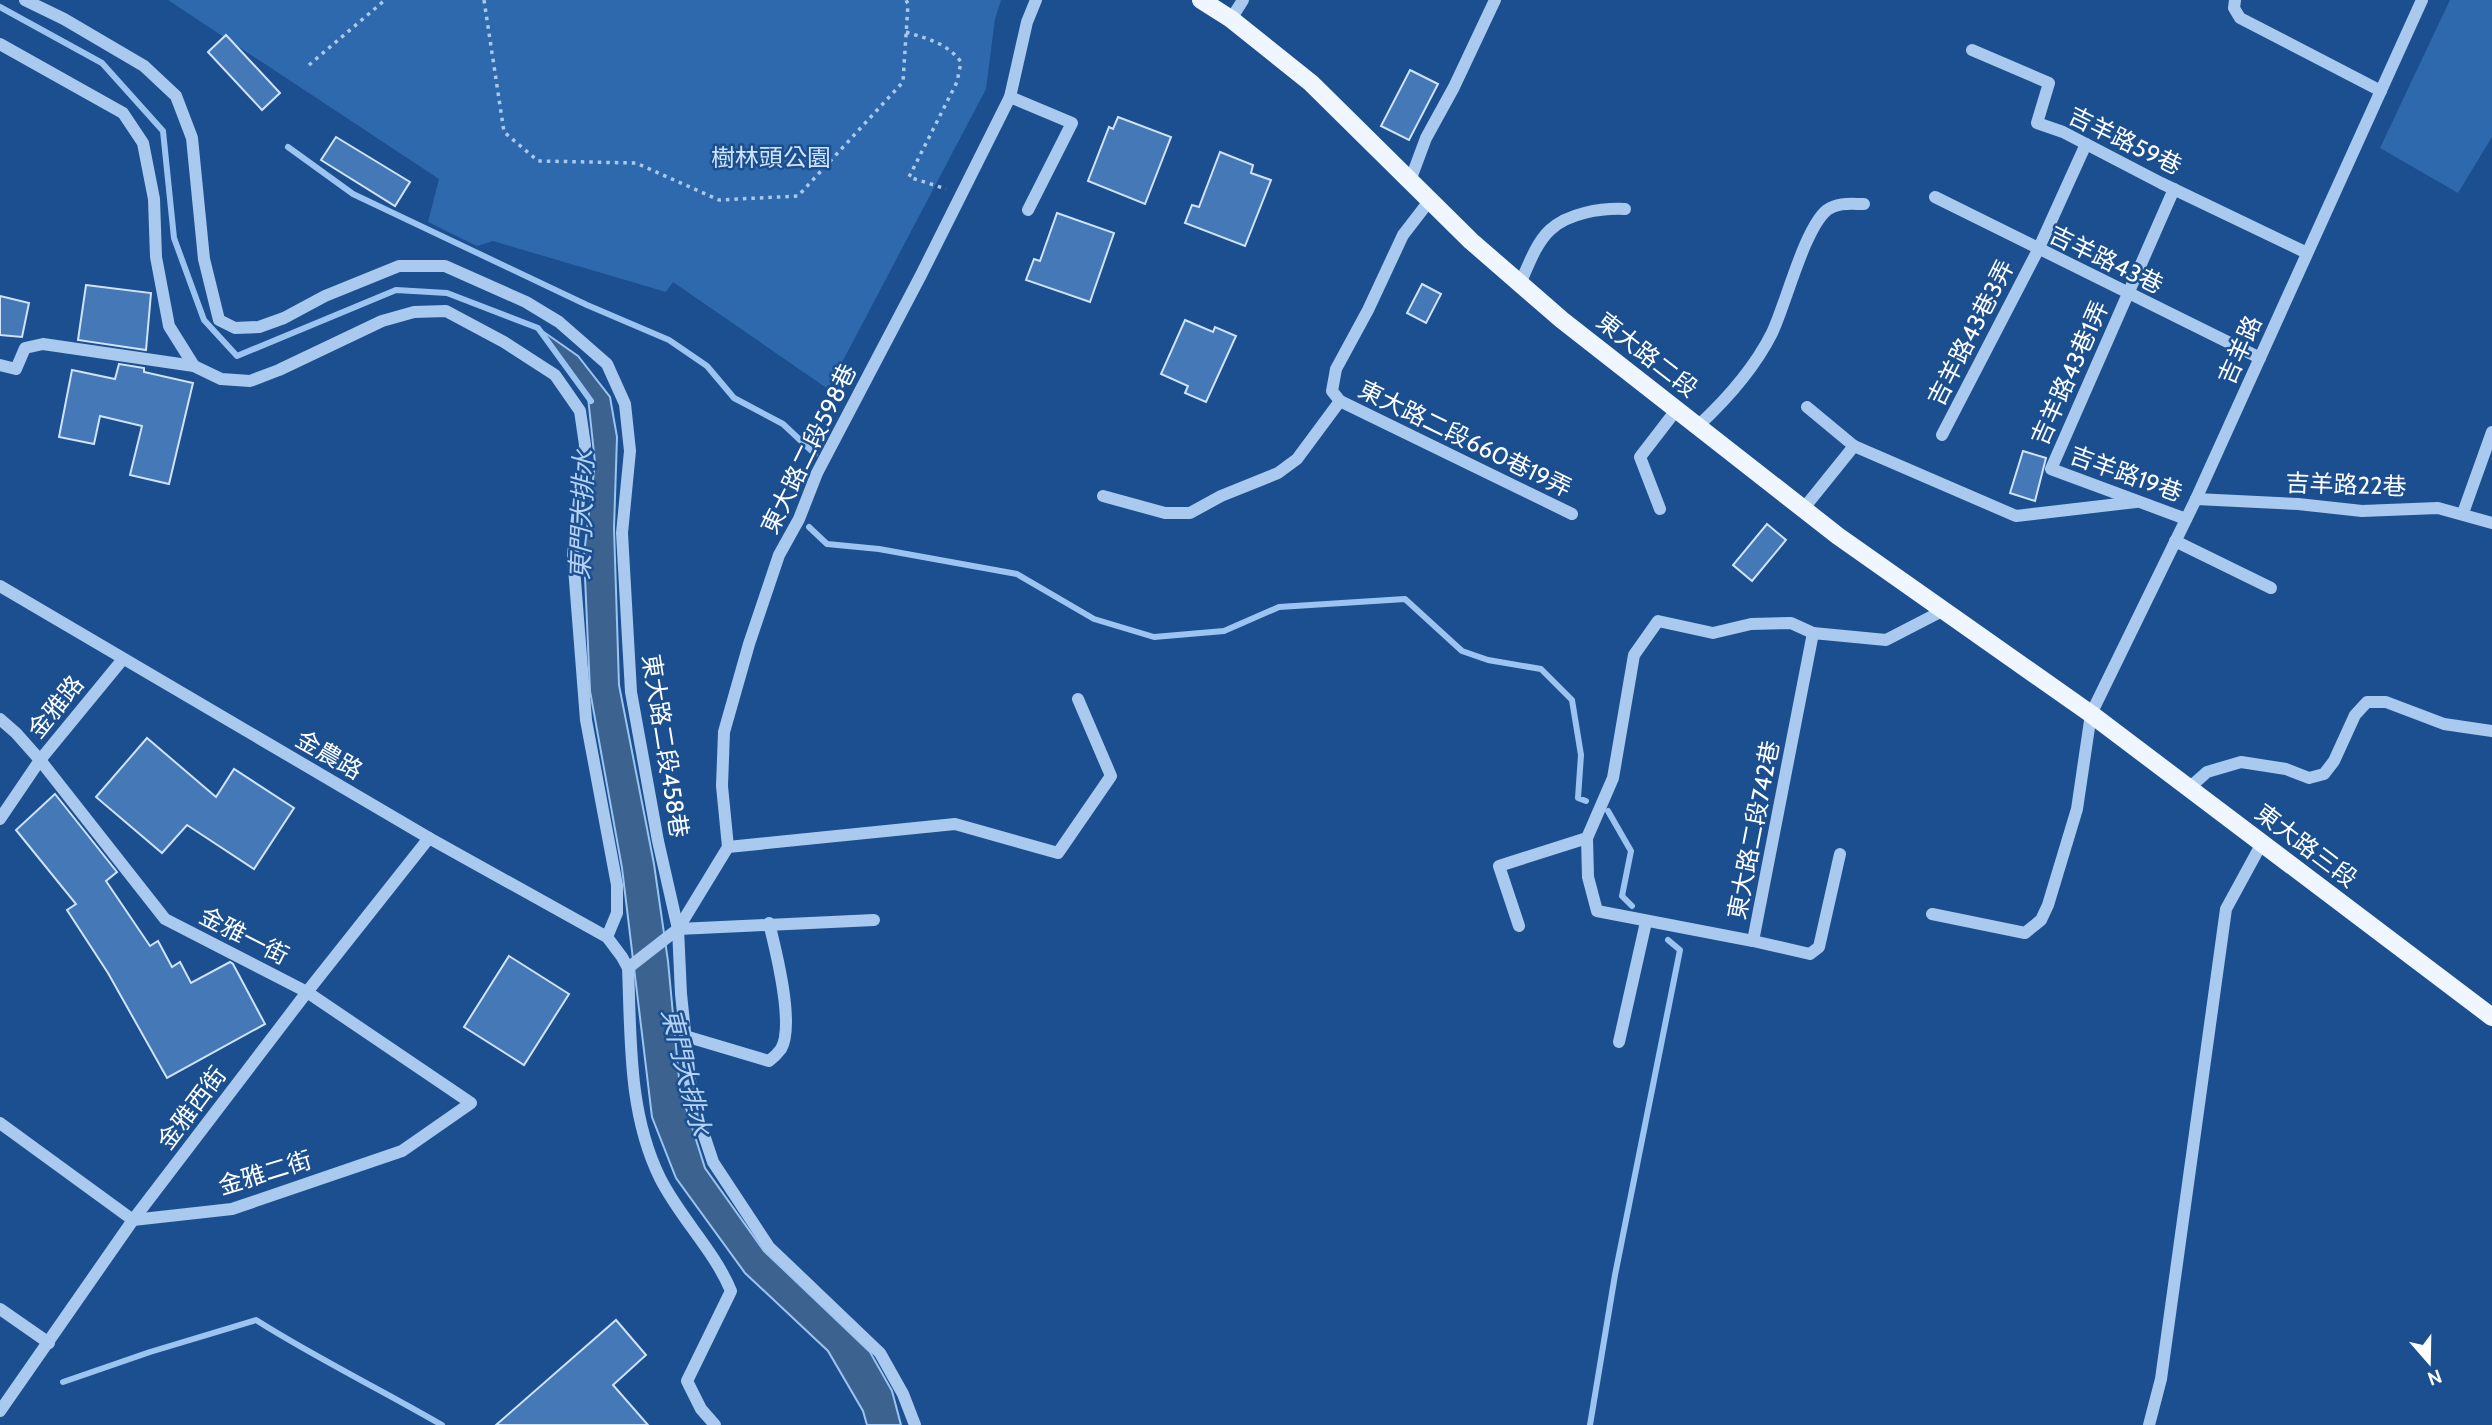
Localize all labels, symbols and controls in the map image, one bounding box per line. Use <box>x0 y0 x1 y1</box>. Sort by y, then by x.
street label: 吉羊路59巷 <box>2064 101 2187 180</box>
park label: 樹林頭公園 <box>711 143 831 172</box>
street label: 吉羊路43巷 <box>2045 220 2168 300</box>
street label: 吉羊路43巷3弄 <box>1921 255 2020 411</box>
street label: 吉羊路43巷1弄 <box>2025 296 2114 449</box>
street label: 東大路二段 <box>1591 306 1704 403</box>
street label: 吉羊路 <box>2212 311 2267 389</box>
street label: 東大路二段598巷 <box>755 359 862 538</box>
street label: 東大路二段660巷19弄 <box>1354 374 1577 503</box>
street label: 吉羊路19巷 <box>2066 440 2186 507</box>
water label: 東門大排水 <box>564 448 600 581</box>
street label: 吉羊路22巷 <box>2285 468 2407 501</box>
street label: 東大路二段458巷 <box>637 652 694 840</box>
street label: 金雅路 <box>22 670 90 744</box>
street label: 金農路 <box>291 724 368 785</box>
street label: 東大路二段742巷 <box>1722 738 1785 922</box>
street label: 東大路三段 <box>2250 798 2363 893</box>
street label: 金雅一街 <box>195 901 294 970</box>
water label: 東門大排水 <box>655 1005 717 1140</box>
street label: 金雅西街 <box>151 1061 232 1155</box>
street label: 金雅二街 <box>215 1145 315 1200</box>
north arrow <box>2394 1327 2464 1397</box>
text: N <box>2424 1364 2445 1391</box>

